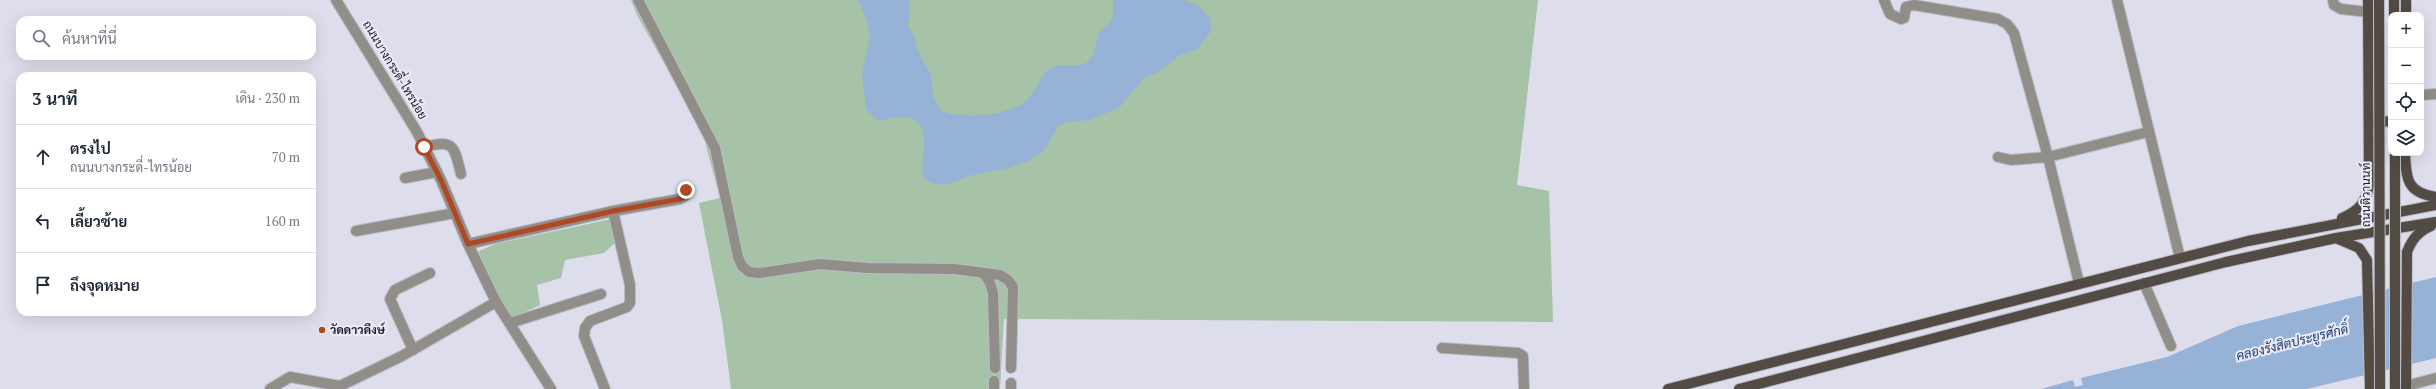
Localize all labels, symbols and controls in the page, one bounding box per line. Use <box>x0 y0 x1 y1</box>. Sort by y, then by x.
map controls <box>2388 12 2424 156</box>
button: + <box>2388 12 2424 48</box>
search box <box>16 16 316 60</box>
street label: ถนนบางกระดี่-ไทรน้อย <box>360 16 433 122</box>
icon: search <box>30 27 52 49</box>
text: ค้นหาที่นี่ <box>62 28 117 48</box>
button: − <box>2388 48 2424 84</box>
button: locate <box>2388 84 2424 120</box>
text: 3 นาที <box>32 87 77 110</box>
text: เดิน · 230 m <box>235 89 300 107</box>
button: layers <box>2388 120 2424 156</box>
text: ตรงไป <box>70 138 111 158</box>
route start <box>415 138 433 156</box>
icon: ahead <box>32 146 54 168</box>
text: 70 m <box>272 148 300 166</box>
text: ถนนบางกระดี่-ไทรน้อย <box>70 158 192 176</box>
street label: ถนนติวานนท์ <box>2358 163 2373 227</box>
route end <box>677 181 695 199</box>
icon: left <box>32 210 54 232</box>
text: เลี้ยวซ้าย <box>70 211 127 231</box>
text: 160 m <box>265 212 300 230</box>
icon: arrive <box>32 274 54 296</box>
text: ถึงจุดหมาย <box>70 275 140 295</box>
water label: คลองรังสิตประยูรศักดิ์ <box>2233 315 2353 366</box>
place label: วัดดาวดึงษ์ <box>330 322 386 337</box>
marker: วัดดาวดึงษ์ <box>317 325 327 335</box>

